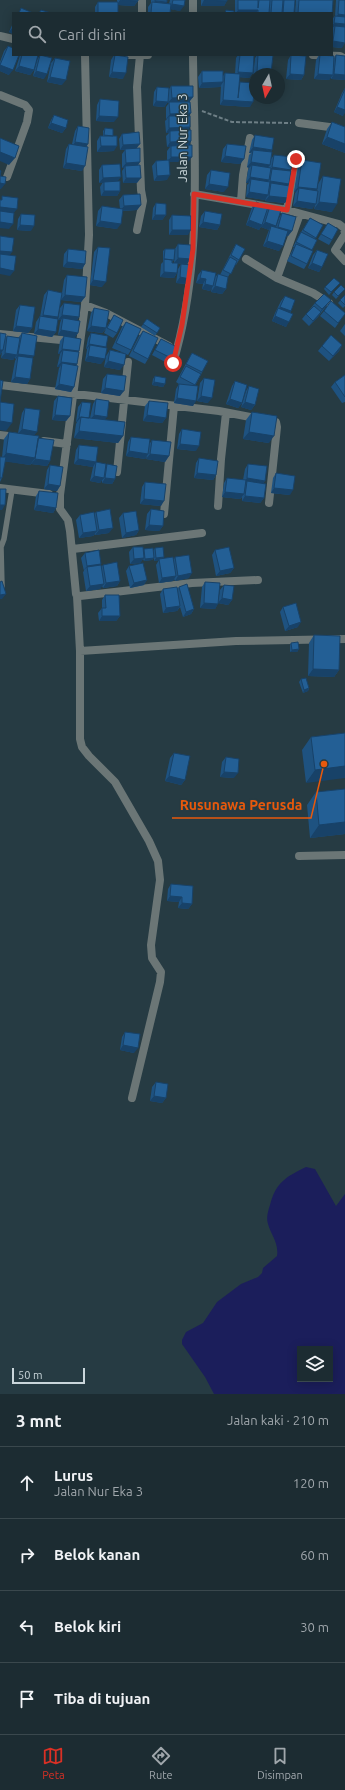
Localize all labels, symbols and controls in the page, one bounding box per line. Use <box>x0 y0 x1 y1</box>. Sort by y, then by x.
search box <box>12 12 333 56</box>
icon: search <box>26 23 48 45</box>
text: Cari di sini <box>58 26 126 43</box>
north arrow <box>249 68 285 104</box>
street label: Jalan Nur Eka 3 <box>175 93 189 183</box>
route end <box>287 150 305 168</box>
route start <box>164 354 182 372</box>
callout: Rusunawa Perusda <box>172 792 311 818</box>
text: Rusunawa Perusda <box>180 797 302 813</box>
map controls <box>297 1346 333 1382</box>
button: layers <box>297 1346 333 1382</box>
scale bar <box>12 1366 85 1385</box>
text: 50 m <box>18 1369 42 1381</box>
text: 3 mnt <box>16 1411 62 1430</box>
text: Jalan kaki · 210 m <box>227 1413 329 1427</box>
text: Lurus <box>54 1467 93 1484</box>
icon: ahead <box>16 1472 38 1494</box>
text: 120 m <box>293 1476 329 1490</box>
text: Jalan Nur Eka 3 <box>54 1484 143 1498</box>
icon: right <box>16 1544 38 1566</box>
text: Belok kanan <box>54 1546 140 1563</box>
text: 60 m <box>300 1548 329 1562</box>
icon: left <box>16 1616 38 1638</box>
text: Belok kiri <box>54 1618 121 1635</box>
text: 30 m <box>300 1620 329 1634</box>
icon: arrive <box>16 1688 38 1710</box>
text: Tiba di tujuan <box>54 1690 150 1707</box>
tab: Peta <box>42 1745 65 1781</box>
tab: Rute <box>149 1745 173 1781</box>
tab: Disimpan <box>257 1745 303 1781</box>

